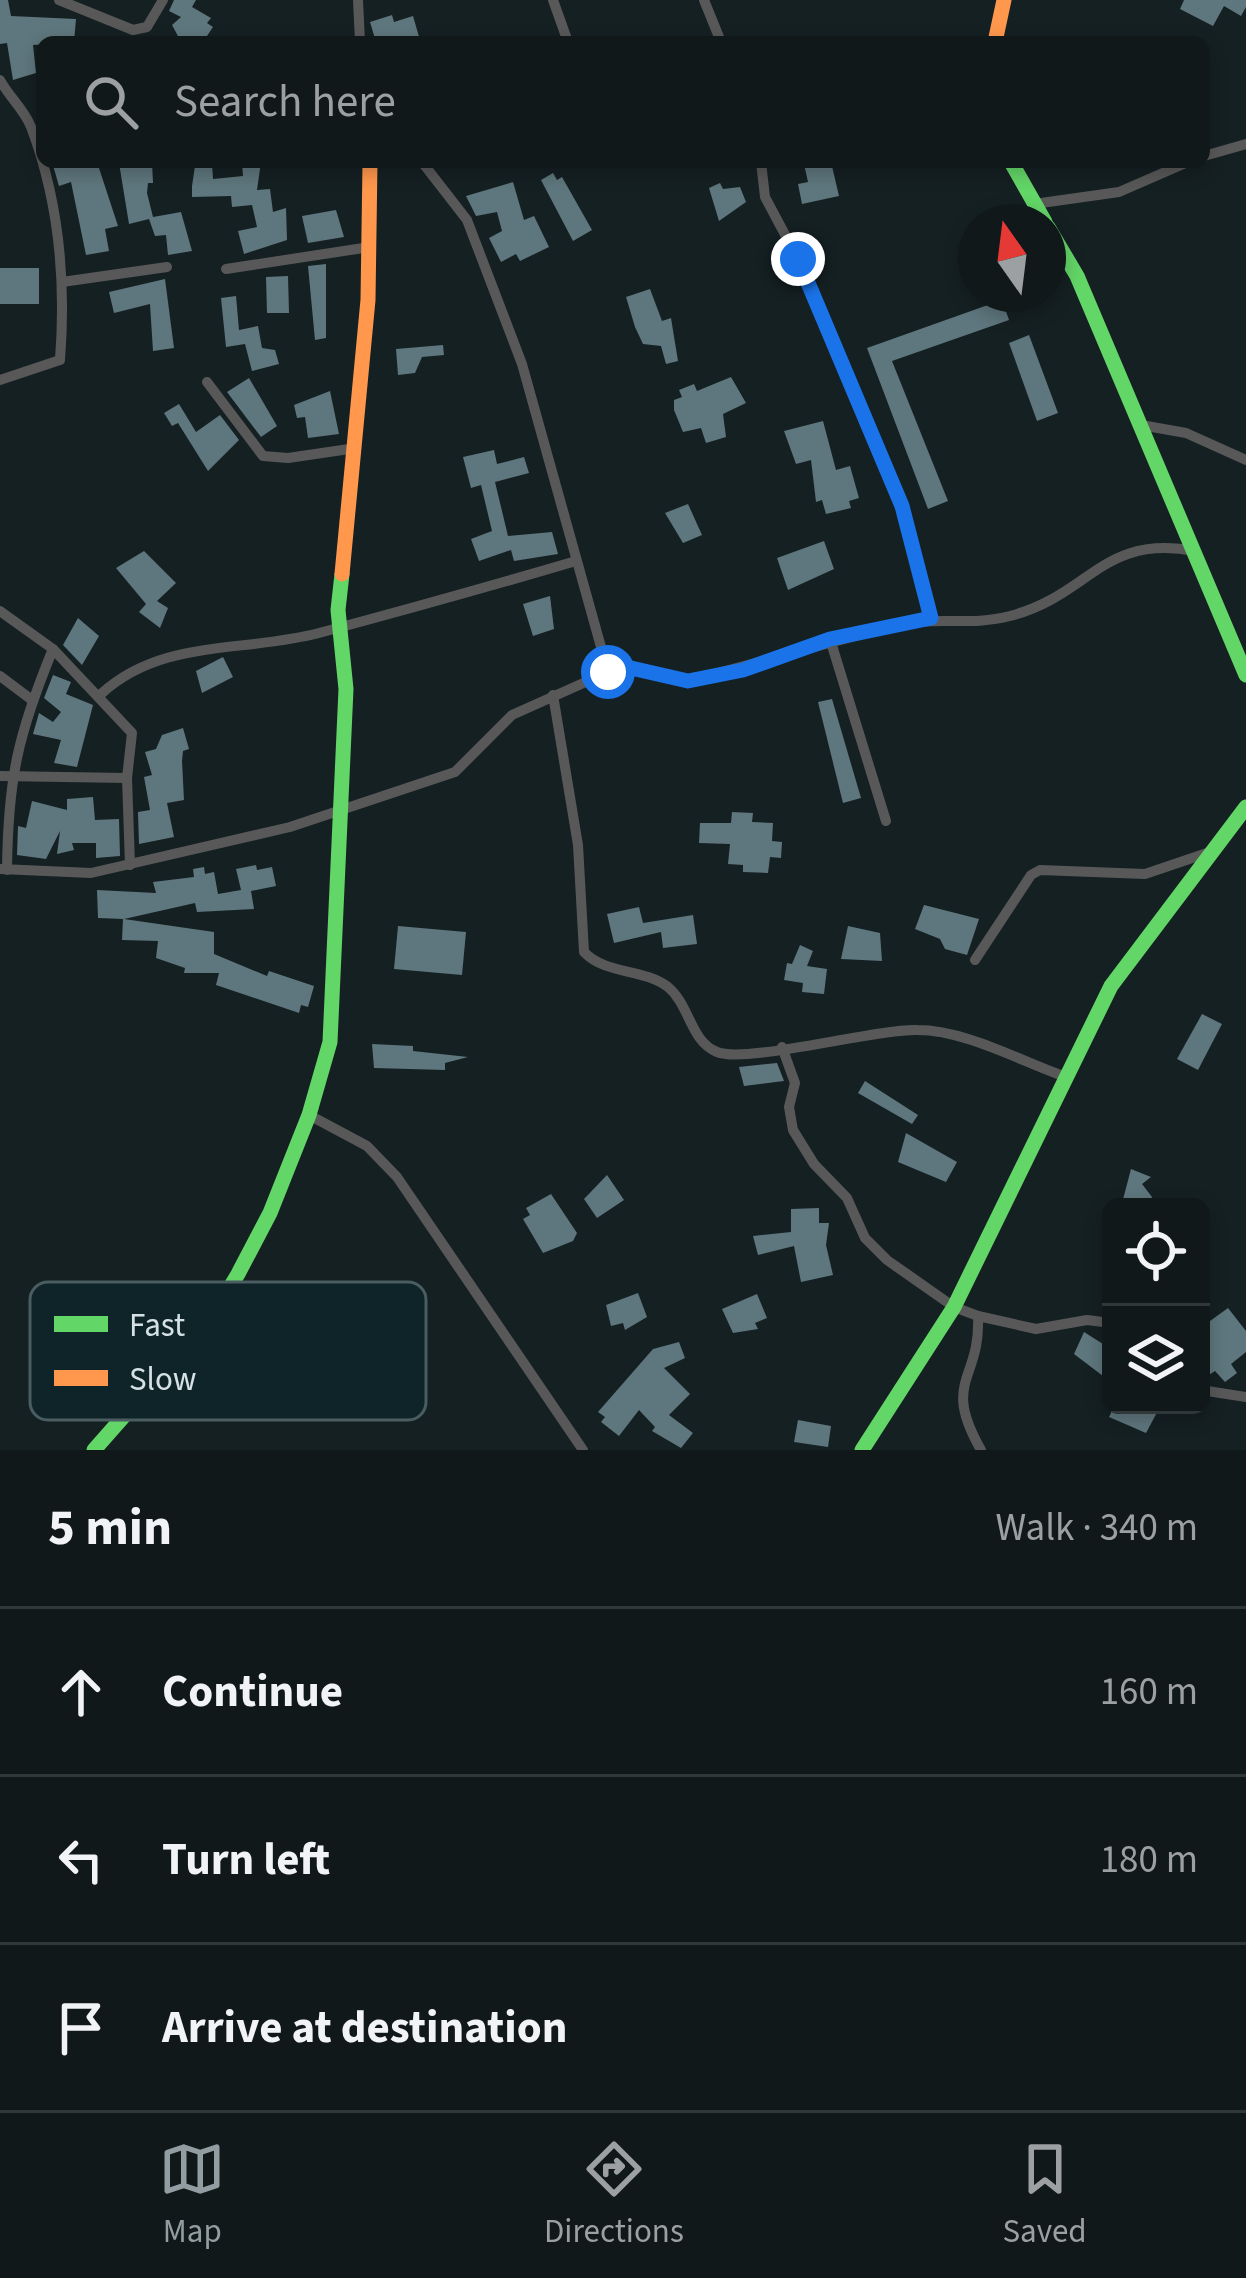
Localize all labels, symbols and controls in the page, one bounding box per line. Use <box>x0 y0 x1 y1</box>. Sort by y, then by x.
search box <box>36 36 1210 168</box>
icon: search <box>78 69 144 135</box>
text: Search here <box>174 70 396 134</box>
north arrow <box>958 204 1066 312</box>
route end <box>771 232 825 286</box>
route start <box>581 645 635 699</box>
map controls <box>1102 1198 1210 1414</box>
button: locate <box>1102 1198 1210 1306</box>
legend <box>30 1282 426 1420</box>
text: Fast <box>129 1302 185 1349</box>
button: layers <box>1102 1306 1210 1414</box>
text: Slow <box>129 1356 197 1403</box>
text: 5 min <box>48 1492 172 1564</box>
text: Walk · 340 m <box>995 1500 1198 1556</box>
icon: ahead <box>48 1659 114 1725</box>
text: Continue <box>162 1660 343 1724</box>
text: 160 m <box>1100 1664 1198 1720</box>
icon: left <box>48 1827 114 1893</box>
text: Turn left <box>162 1828 330 1892</box>
text: 180 m <box>1100 1832 1198 1888</box>
icon: arrive <box>48 1995 114 2061</box>
text: Arrive at destination <box>162 1996 567 2060</box>
tab: Map <box>159 2136 225 2255</box>
tab: Directions <box>544 2136 684 2255</box>
tab: Saved <box>1002 2136 1087 2255</box>

